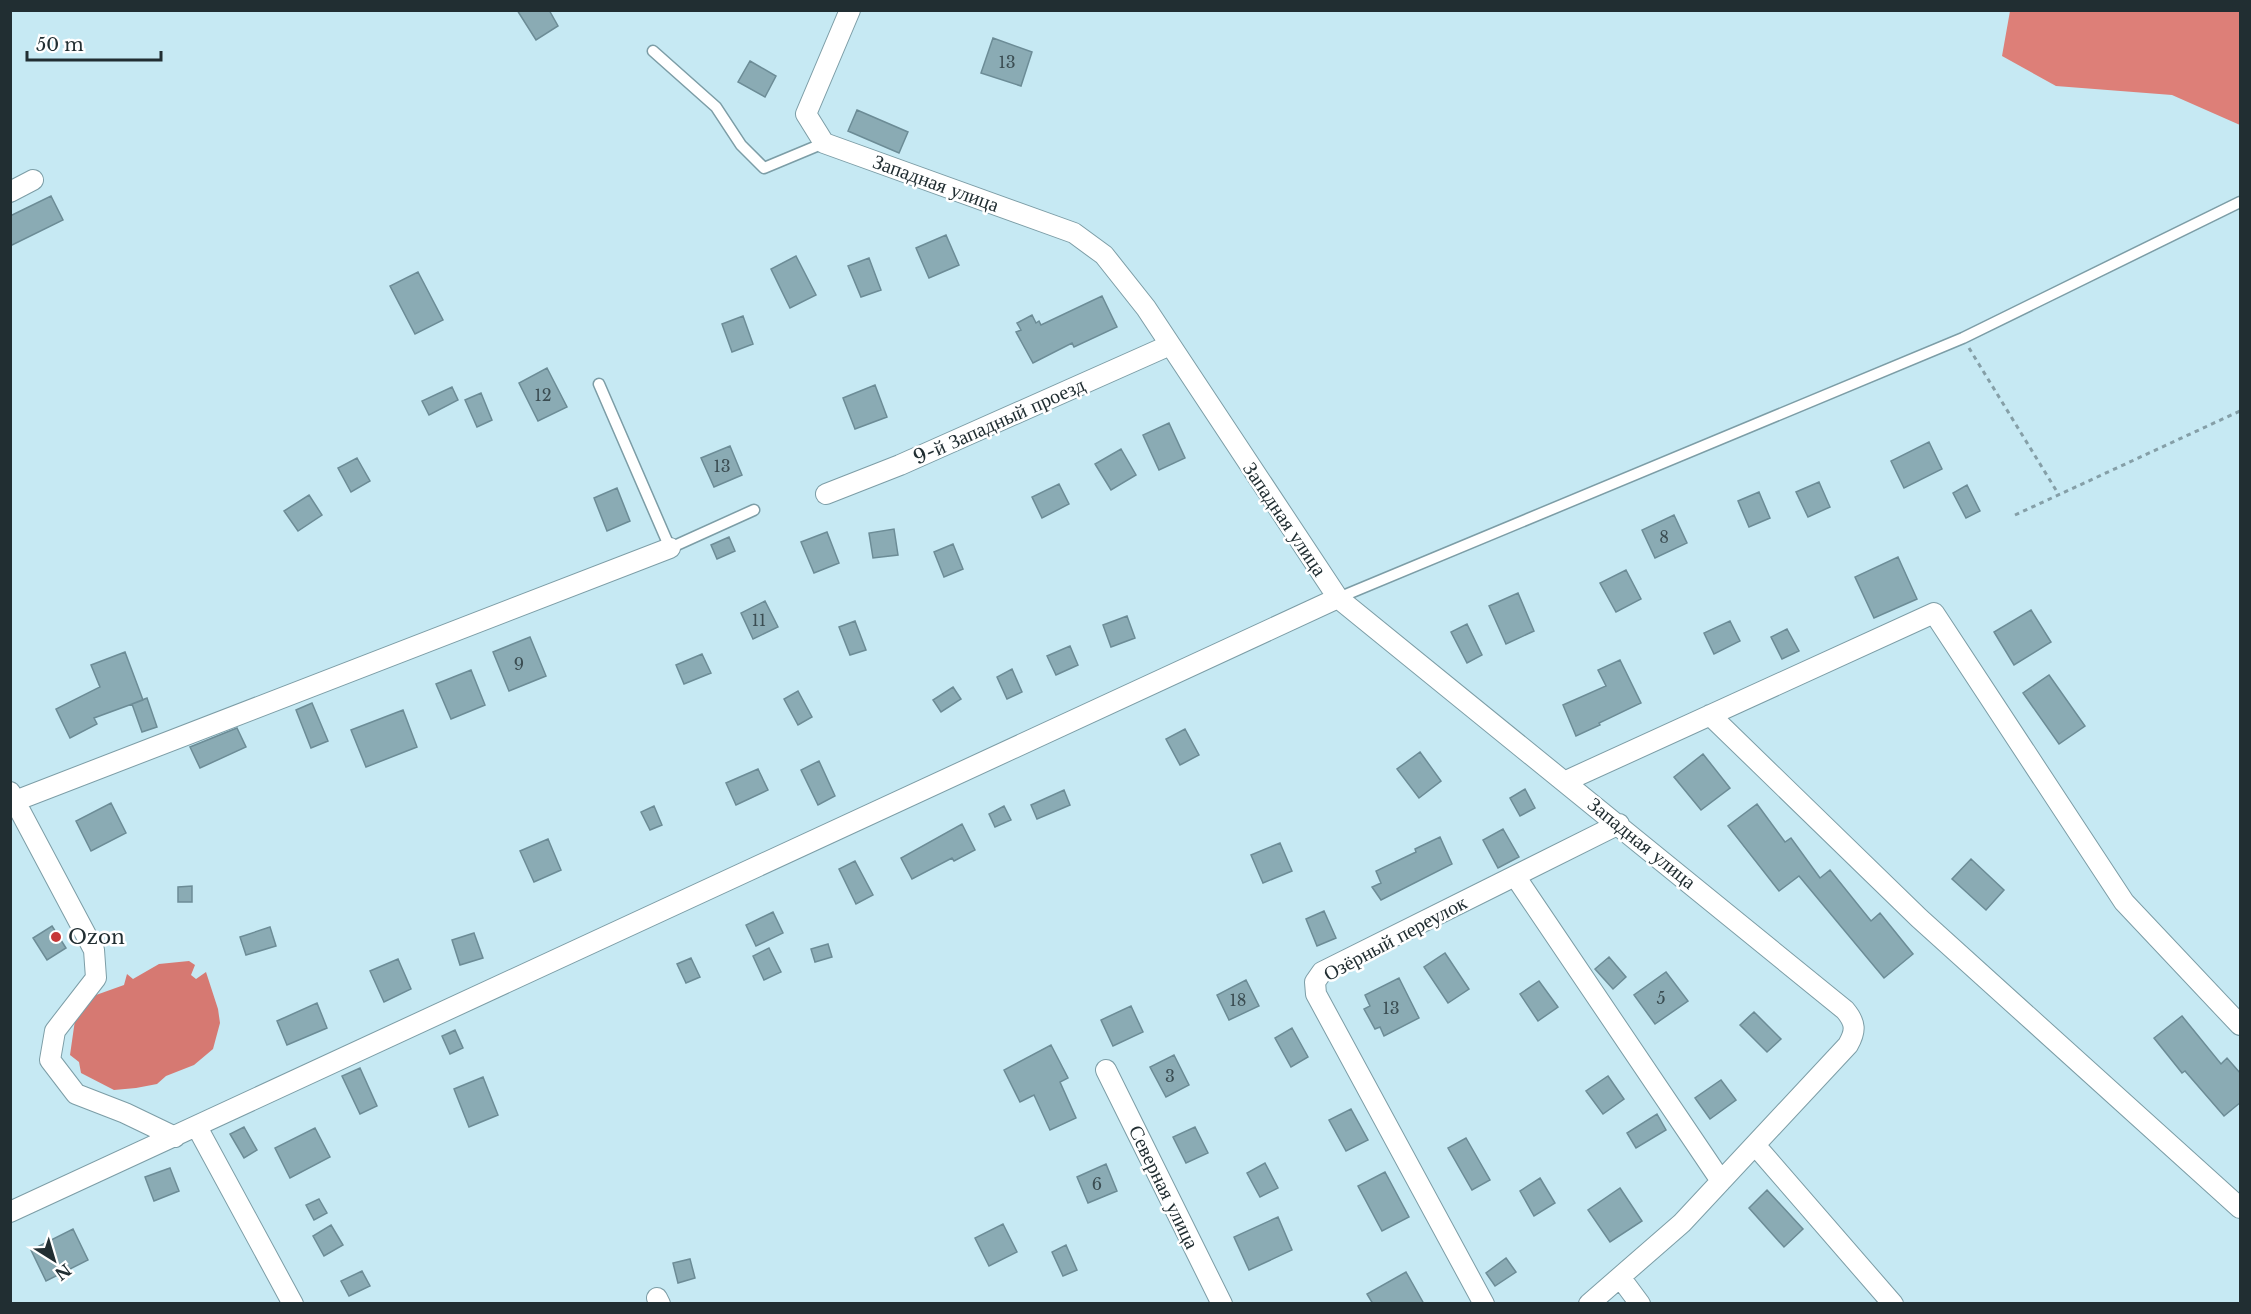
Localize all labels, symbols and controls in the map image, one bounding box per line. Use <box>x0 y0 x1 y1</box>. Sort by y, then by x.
scale bar <box>27 24 160 62</box>
text: 50 m <box>36 34 84 56</box>
house number: 13 <box>999 52 1016 72</box>
street label: Западная улица <box>870 149 1002 217</box>
street label: 9-й Западный проезд <box>909 372 1089 470</box>
house number: 12 <box>535 385 552 405</box>
house number: 13 <box>714 456 731 476</box>
street label: Западная улица <box>1238 457 1332 581</box>
house number: 8 <box>1659 527 1669 547</box>
house number: 11 <box>752 610 766 630</box>
house number: 9 <box>514 654 524 674</box>
street label: Западная улица <box>1583 792 1701 894</box>
street label: Озёрный переулок <box>1319 890 1471 986</box>
place label: Ozon <box>68 925 125 949</box>
marker: Ozon <box>49 930 63 944</box>
house number: 5 <box>1656 988 1666 1008</box>
house number: 18 <box>1230 990 1246 1010</box>
house number: 13 <box>1383 998 1400 1018</box>
house number: 3 <box>1165 1066 1175 1086</box>
street label: Северная улица <box>1124 1121 1204 1253</box>
house number: 6 <box>1092 1174 1102 1194</box>
north arrow <box>24 1230 84 1290</box>
text: N <box>51 1259 75 1284</box>

